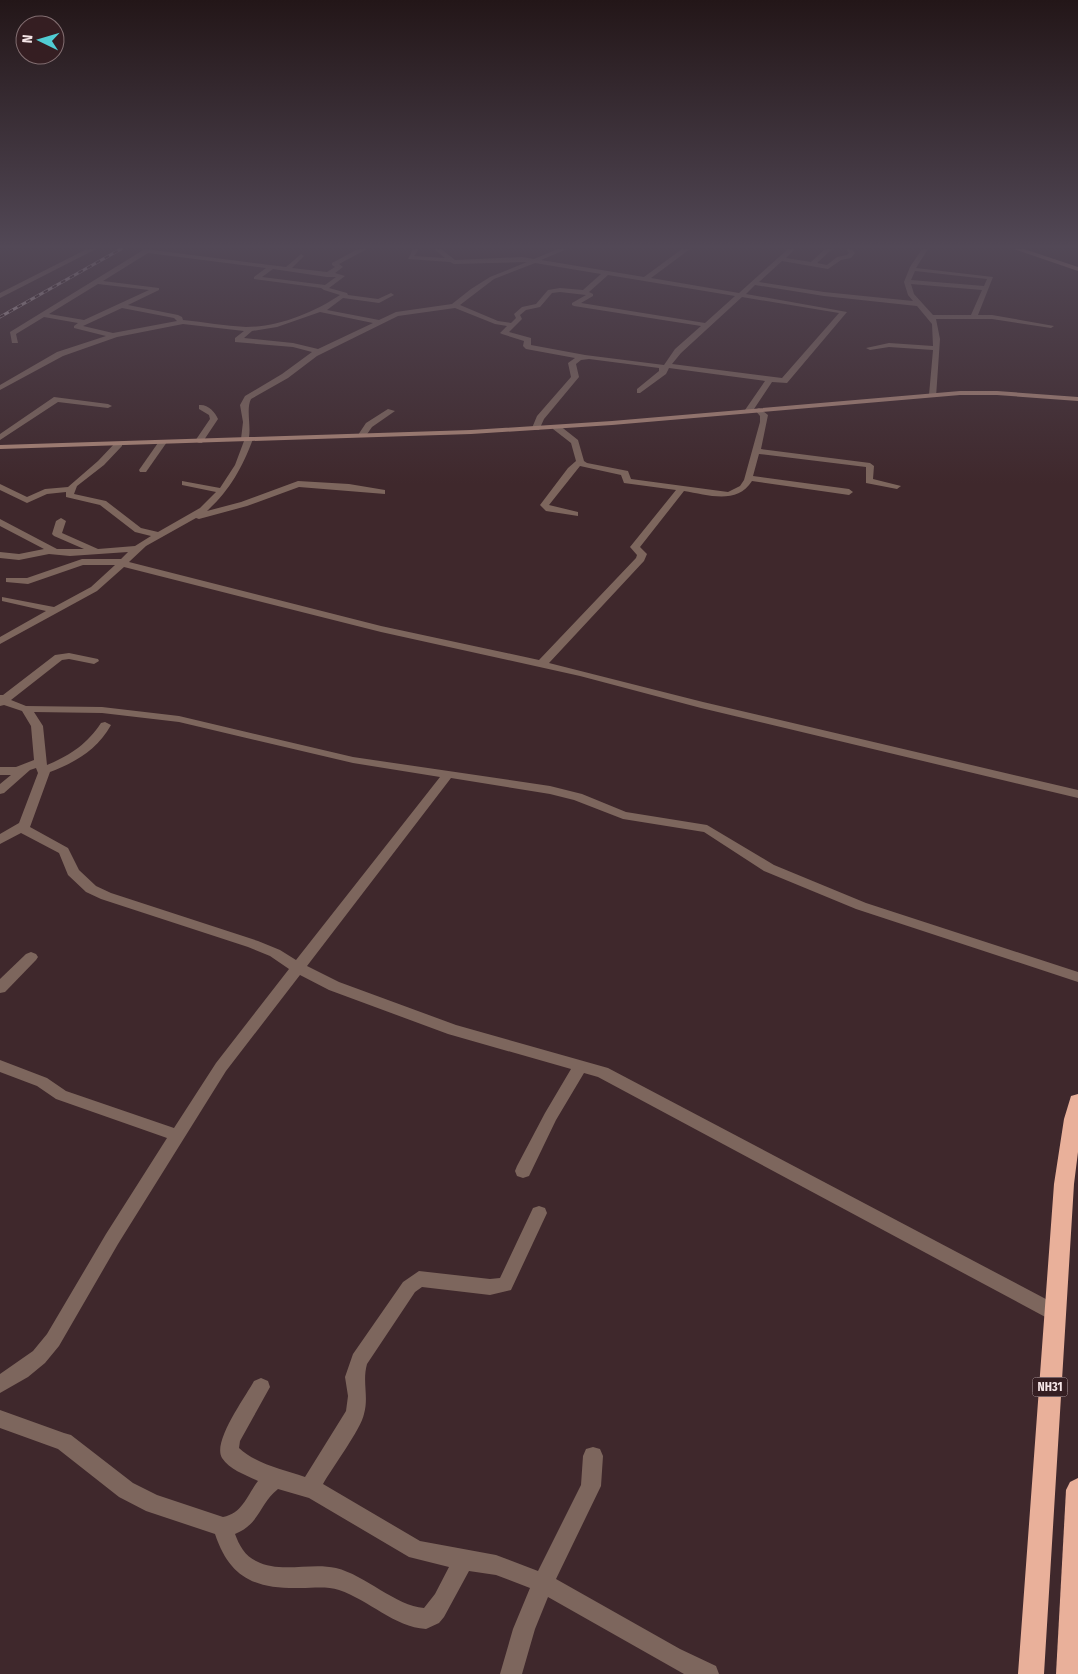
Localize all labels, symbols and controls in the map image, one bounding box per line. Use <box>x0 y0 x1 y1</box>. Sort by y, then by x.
north arrow <box>15 15 65 65</box>
text: N <box>19 34 36 44</box>
road number: NH31 <box>1032 1378 1068 1396</box>

